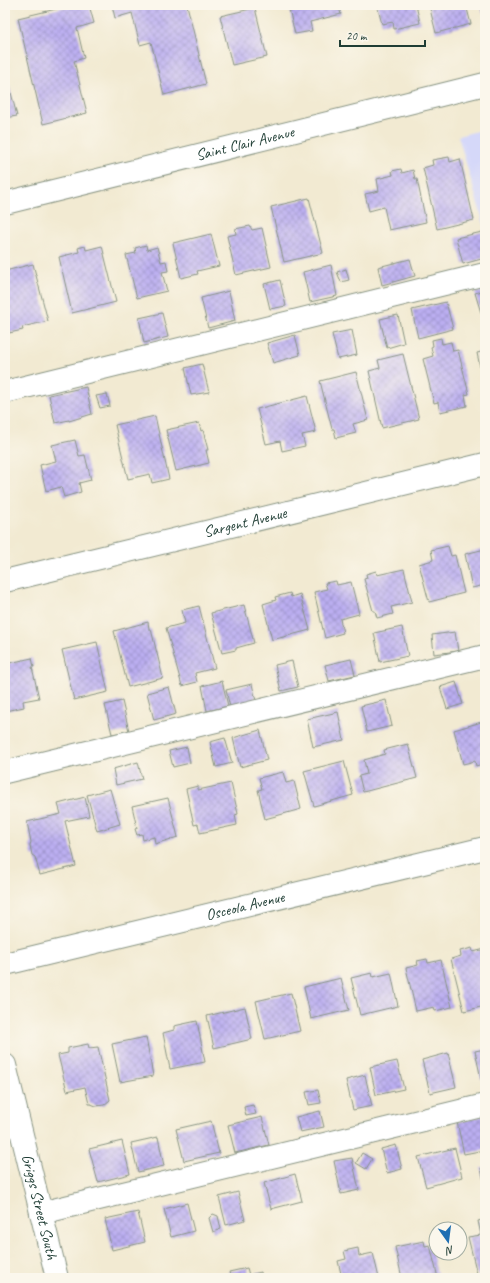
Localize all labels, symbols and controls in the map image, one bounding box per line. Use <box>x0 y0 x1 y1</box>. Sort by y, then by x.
scale bar <box>340 22 425 48</box>
text: 20 m <box>346 28 368 44</box>
street label: Saint Clair Avenue <box>194 121 298 165</box>
street label: Sargent Avenue <box>202 502 290 542</box>
street label: Osceola Avenue <box>204 886 288 925</box>
street label: Griggs Street South <box>17 1152 62 1262</box>
north arrow <box>428 1221 468 1261</box>
text: N <box>443 1243 455 1259</box>

